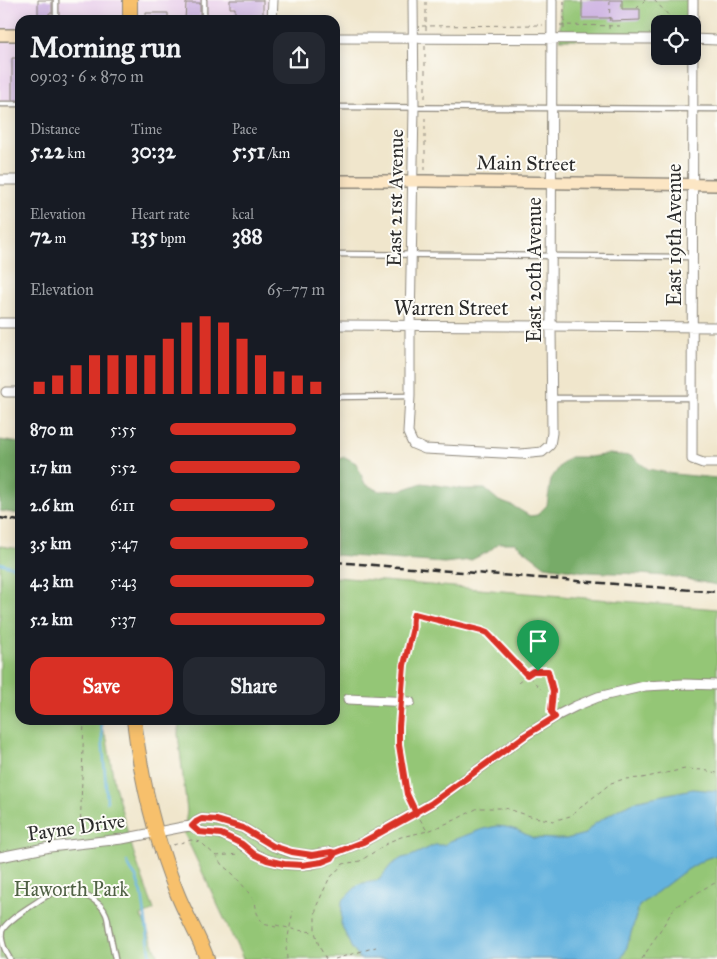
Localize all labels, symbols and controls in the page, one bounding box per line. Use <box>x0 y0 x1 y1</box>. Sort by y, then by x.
map controls <box>651 15 701 65</box>
button: locate <box>651 15 701 65</box>
text: Morning run <box>30 30 181 65</box>
button: share <box>273 32 325 84</box>
text: 09:03 · 6 × 870 m <box>30 67 144 86</box>
text: Distance <box>30 121 80 138</box>
text: Time <box>131 121 162 138</box>
text: Pace <box>232 121 257 138</box>
street label: East 21st Avenue <box>382 129 408 267</box>
text: 5.22 <box>30 138 64 164</box>
text: 30:32 <box>131 138 176 164</box>
text: 5:51 <box>232 138 265 164</box>
text: km <box>64 145 86 162</box>
text: /km <box>265 145 290 162</box>
street label: Main Street <box>476 150 576 176</box>
street label: East 19th Avenue <box>662 164 686 306</box>
street label: East 20th Avenue <box>522 197 546 343</box>
text: Elevation <box>30 206 86 223</box>
text: Heart rate <box>131 206 190 223</box>
text: kcal <box>232 206 254 223</box>
text: 72 <box>30 223 52 249</box>
text: 135 <box>131 223 157 249</box>
text: 388 <box>232 223 263 249</box>
text: m <box>52 230 66 247</box>
text: bpm <box>157 230 186 247</box>
text: Elevation <box>30 280 94 299</box>
text: 65–77 m <box>267 280 325 299</box>
street label: Warren Street <box>394 296 508 320</box>
text: 870 m <box>30 420 73 439</box>
text: 5:55 <box>110 420 136 439</box>
text: 1.7 km <box>30 458 72 477</box>
text: 5:52 <box>110 458 137 477</box>
text: 2.6 km <box>30 496 74 515</box>
text: 6:11 <box>110 496 135 515</box>
text: 3.5 km <box>30 534 71 553</box>
text: 5:47 <box>110 534 138 553</box>
text: 4.3 km <box>30 572 73 591</box>
text: 5:43 <box>110 572 137 591</box>
text: 5.2 km <box>30 610 73 629</box>
text: 5:37 <box>110 610 136 629</box>
pin <box>517 620 559 671</box>
icon: arrive <box>524 627 552 655</box>
button: Save <box>30 657 173 715</box>
button: Share <box>183 657 325 715</box>
street label: Payne Drive <box>26 808 126 846</box>
park label: Haworth Park <box>14 877 129 901</box>

